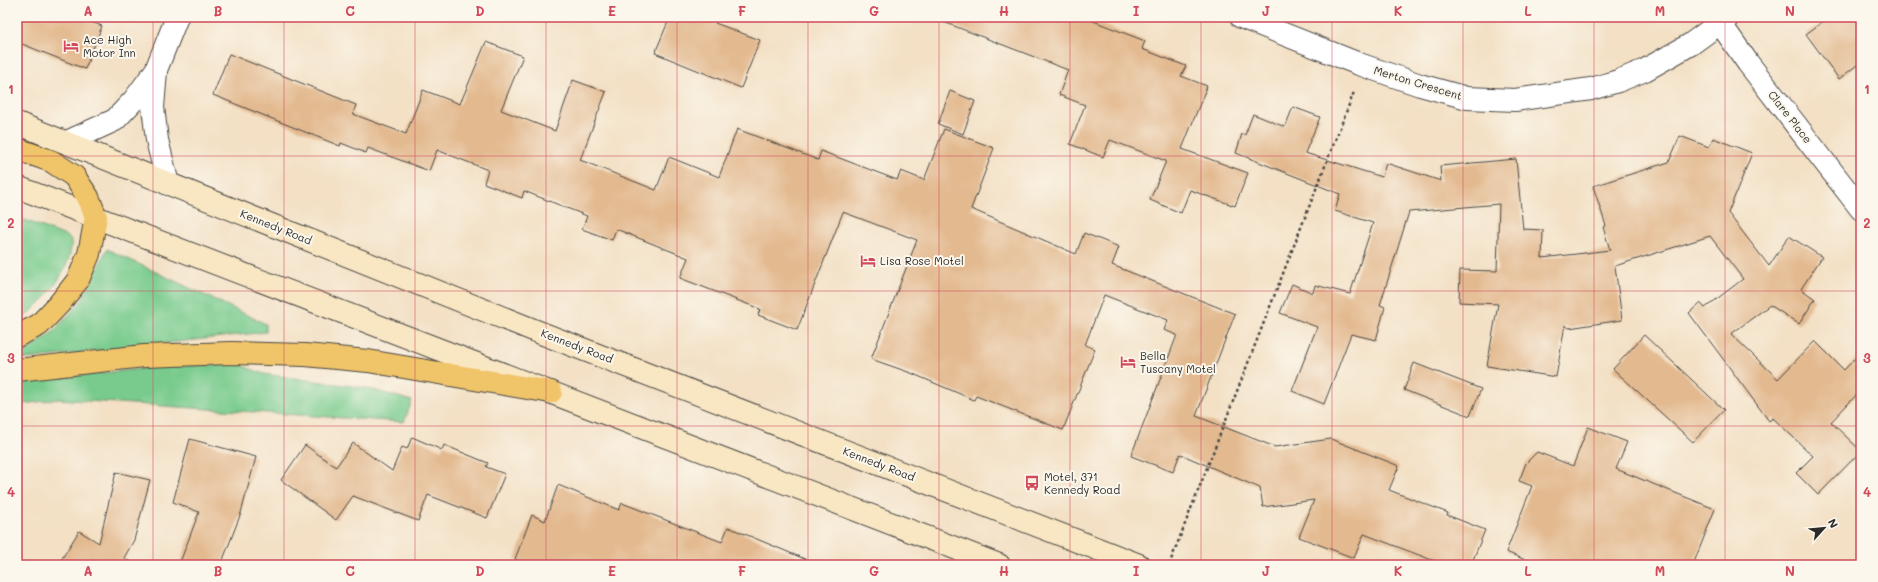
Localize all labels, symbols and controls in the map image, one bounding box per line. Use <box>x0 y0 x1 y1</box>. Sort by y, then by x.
text: A <box>83 2 93 19</box>
text: B <box>214 2 223 19</box>
text: C <box>345 2 355 19</box>
text: D <box>475 2 485 19</box>
text: E <box>608 2 616 19</box>
text: F <box>738 2 746 19</box>
text: G <box>869 2 879 19</box>
text: H <box>999 2 1009 19</box>
text: I <box>1133 2 1140 19</box>
text: J <box>1262 2 1270 19</box>
text: K <box>1394 2 1403 19</box>
text: L <box>1524 2 1532 19</box>
text: M <box>1655 2 1665 19</box>
text: N <box>1785 2 1795 19</box>
place label: Ace High Motor Inn <box>83 32 136 60</box>
hotel icon: Ace High Motor Inn <box>62 37 80 55</box>
street label: Merton Crescent <box>1372 62 1464 103</box>
text: 1 <box>8 80 14 97</box>
text: 1 <box>1864 80 1870 97</box>
street label: Clare Place <box>1765 87 1816 146</box>
street label: Kennedy Road <box>238 205 314 248</box>
text: 2 <box>7 214 15 231</box>
text: 2 <box>1863 214 1871 231</box>
hotel icon: Lisa Rose Motel <box>859 252 877 270</box>
place label: Lisa Rose Motel <box>880 253 964 268</box>
street label: Kennedy Road <box>539 325 615 366</box>
place label: Bella Tuscany Motel <box>1140 348 1216 376</box>
text: 3 <box>7 349 15 366</box>
text: 3 <box>1863 349 1871 366</box>
hotel icon: Bella Tuscany Motel <box>1119 353 1137 371</box>
street label: Kennedy Road <box>841 443 917 484</box>
place label: Motel, 371 Kennedy Road <box>1044 469 1120 497</box>
bus stop icon: Motel, 371 Kennedy Road <box>1023 474 1041 492</box>
text: 4 <box>7 483 15 500</box>
text: 4 <box>1863 483 1871 500</box>
north arrow <box>1804 508 1844 548</box>
text: N <box>1825 516 1842 530</box>
text: A <box>83 562 93 579</box>
text: B <box>214 562 223 579</box>
text: C <box>345 562 355 579</box>
text: D <box>475 562 485 579</box>
text: E <box>608 562 616 579</box>
text: F <box>738 562 746 579</box>
text: G <box>869 562 879 579</box>
text: H <box>999 562 1009 579</box>
text: I <box>1133 562 1140 579</box>
text: J <box>1262 562 1270 579</box>
text: K <box>1394 562 1403 579</box>
text: L <box>1524 562 1532 579</box>
text: M <box>1655 562 1665 579</box>
text: N <box>1785 562 1795 579</box>

